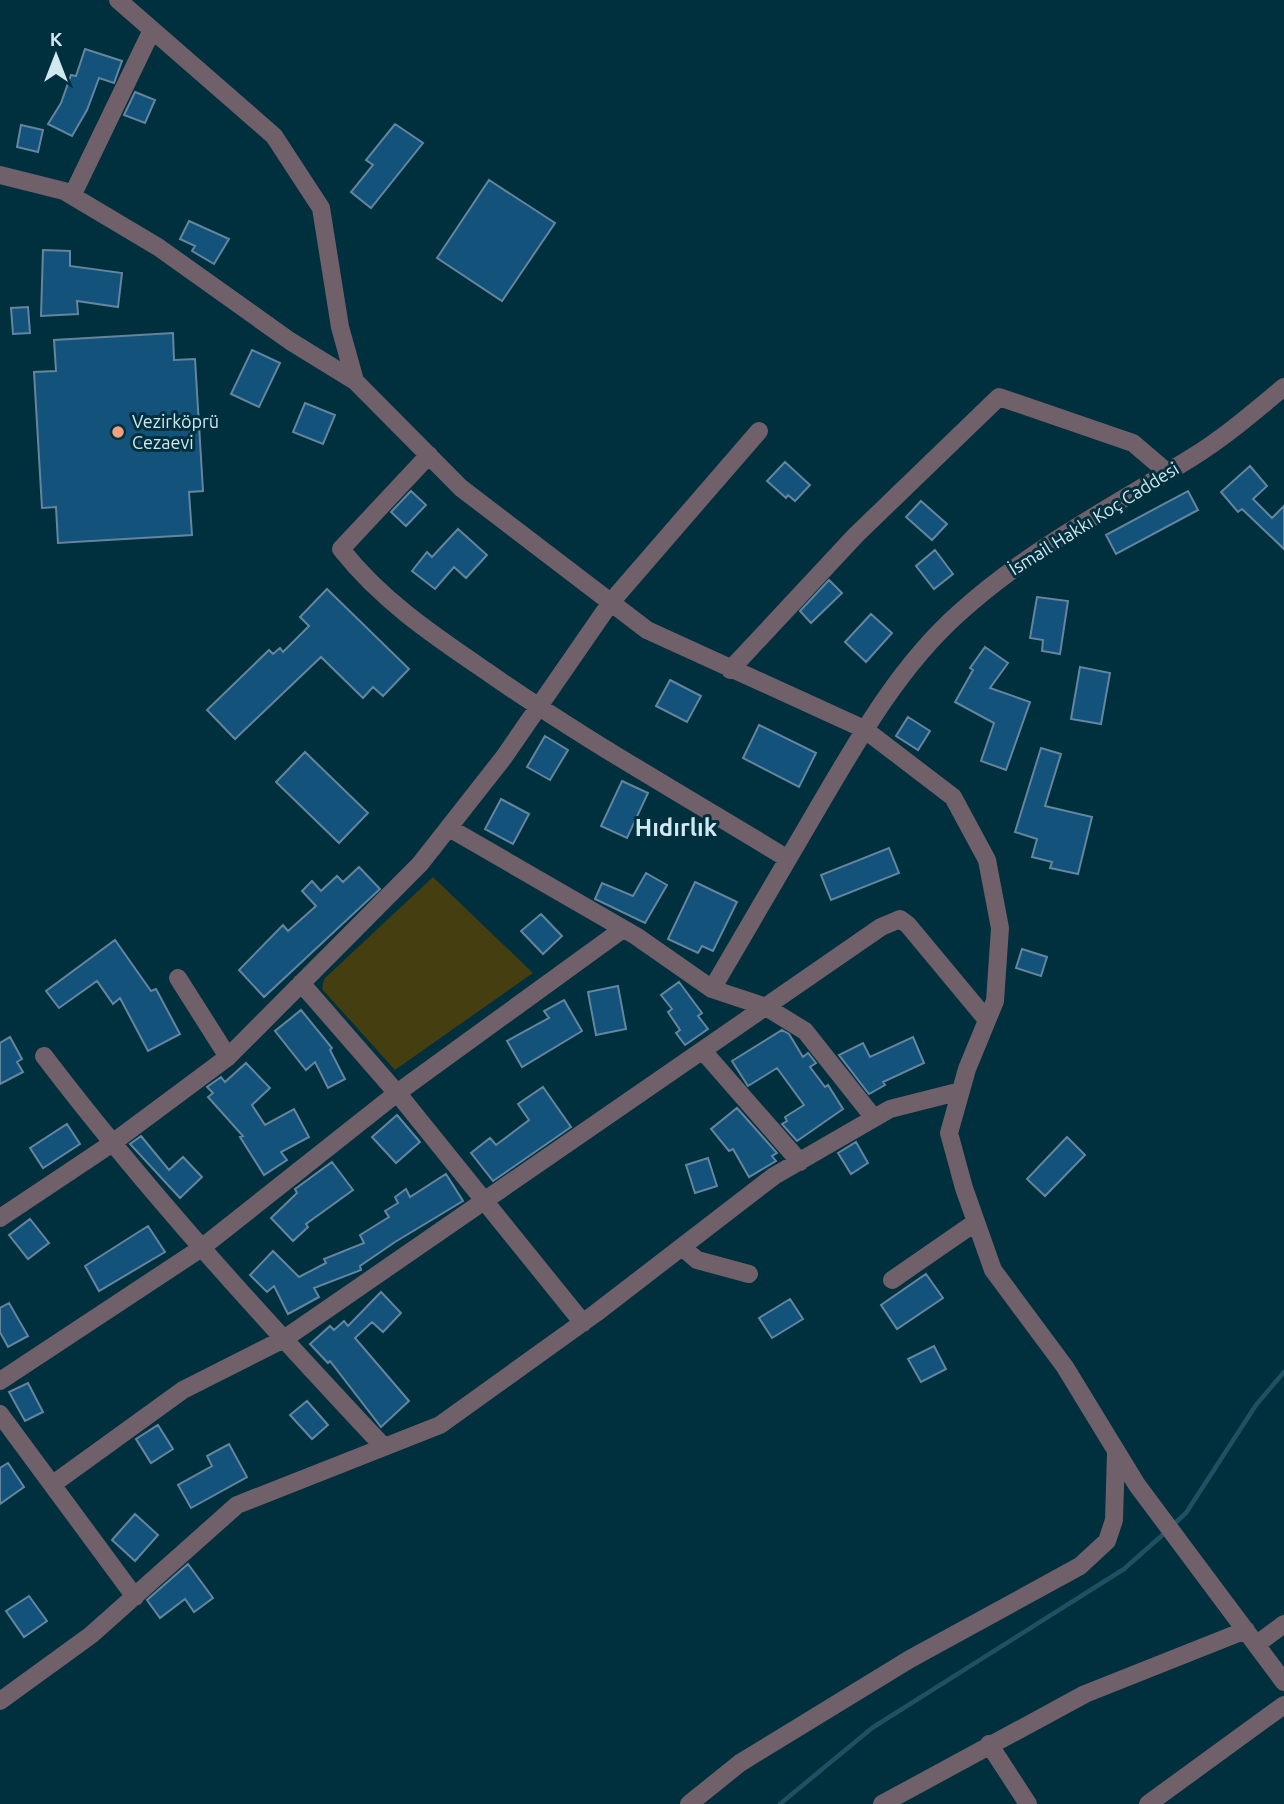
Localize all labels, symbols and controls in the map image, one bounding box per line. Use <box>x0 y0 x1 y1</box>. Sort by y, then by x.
north arrow <box>21 21 91 91</box>
text: K <box>50 28 63 50</box>
place label: Vezirköprü Cezaevi <box>132 411 219 452</box>
marker: Vezirköprü Cezaevi <box>110 424 126 440</box>
street label: İsmail Hakkı Koç Caddesi <box>1005 458 1182 579</box>
district label: Hıdırlık <box>635 814 718 841</box>

